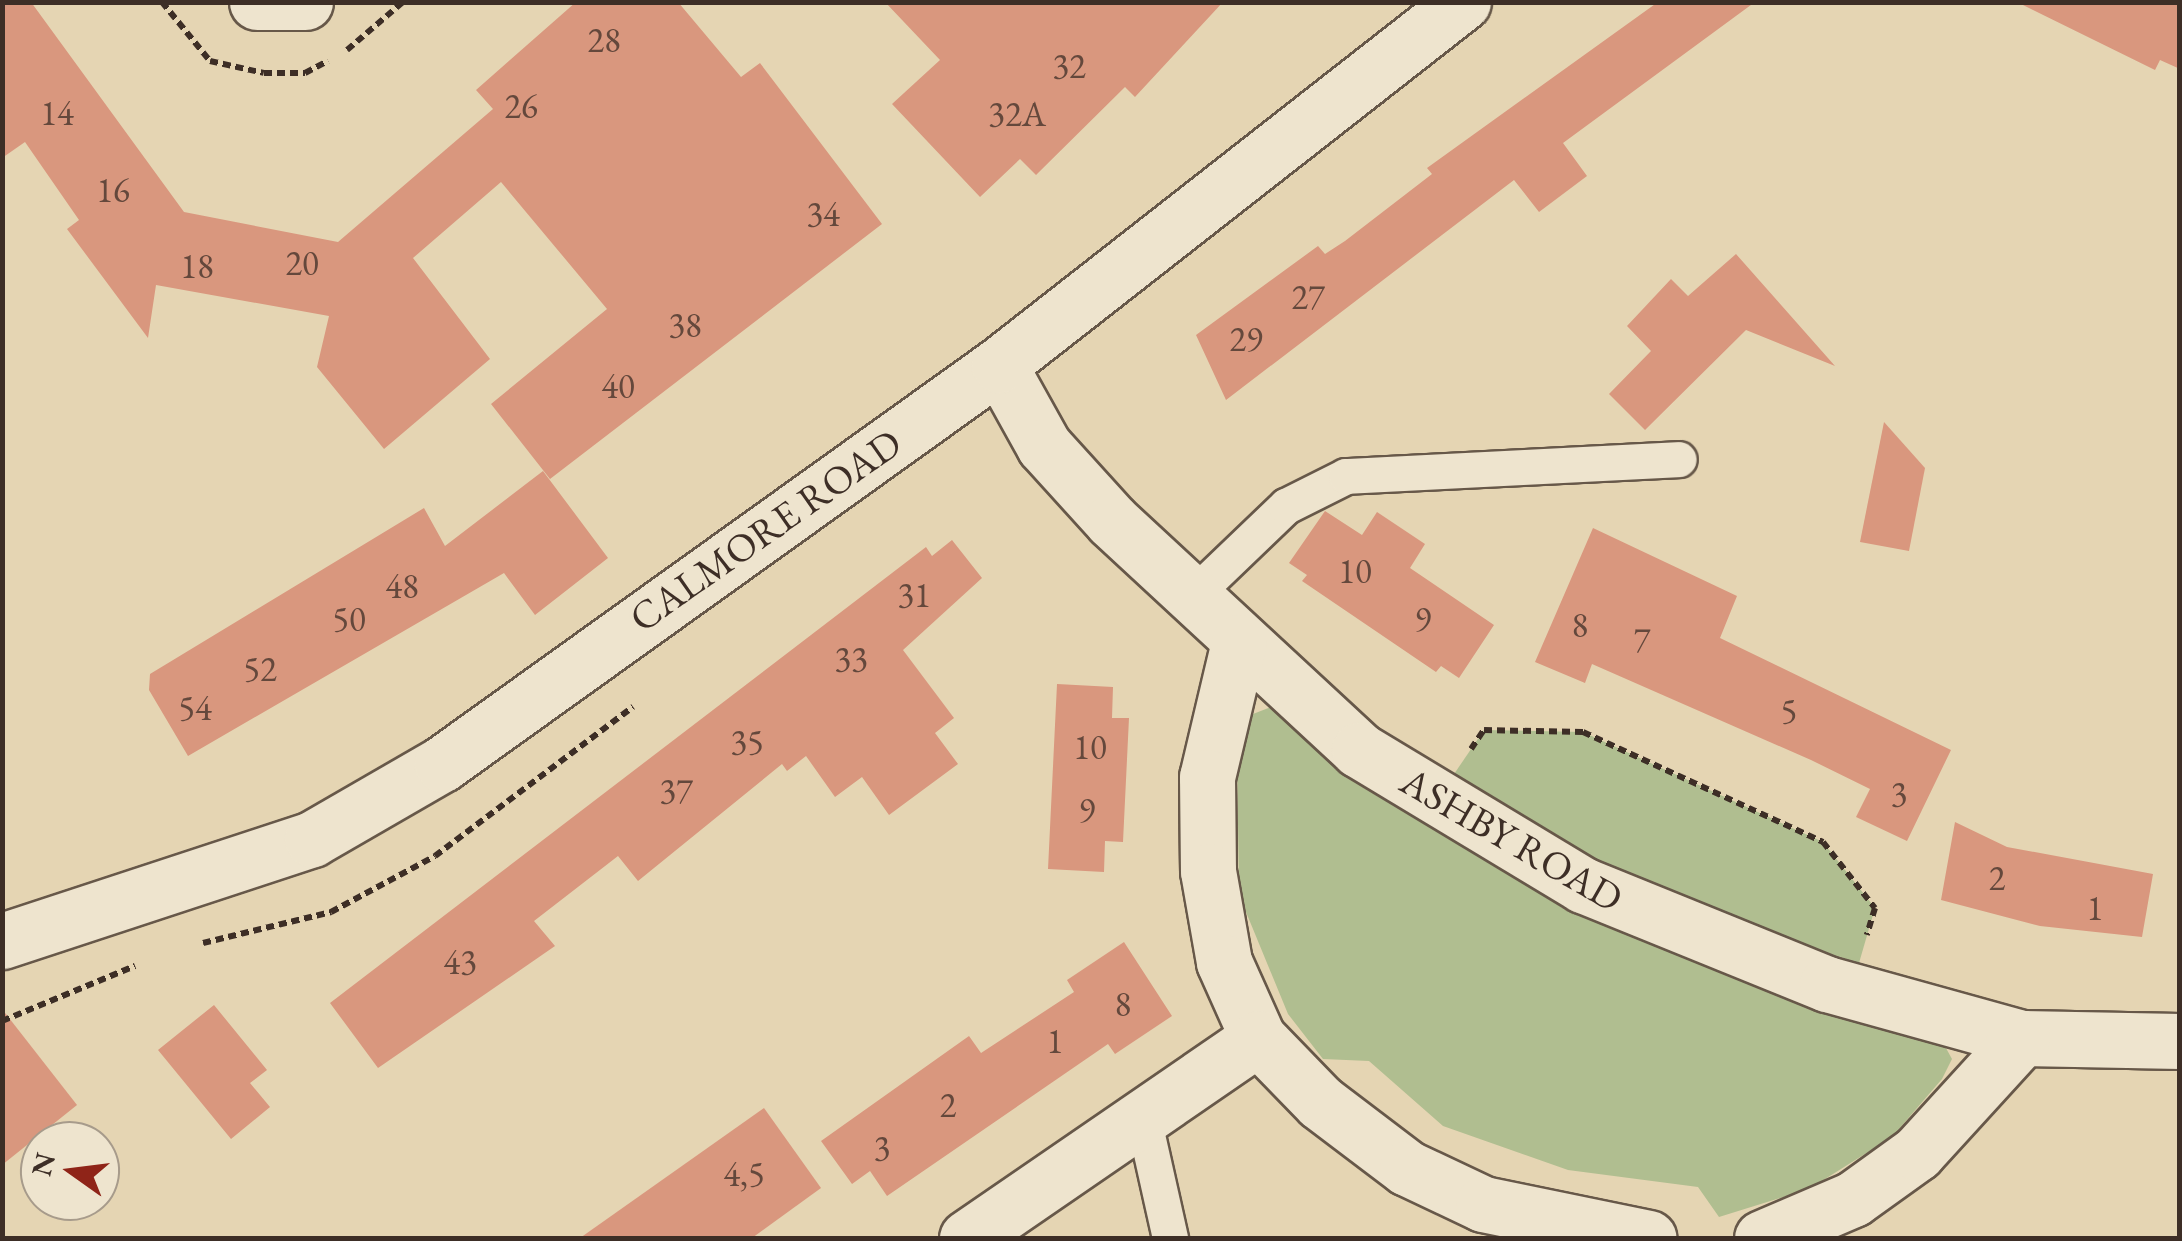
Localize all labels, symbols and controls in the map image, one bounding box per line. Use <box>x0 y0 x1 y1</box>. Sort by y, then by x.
house number: 28 <box>587 19 621 61</box>
house number: 32 <box>1052 45 1086 87</box>
house number: 26 <box>504 85 538 127</box>
house number: 14 <box>40 92 74 134</box>
house number: 32A <box>988 93 1046 135</box>
house number: 16 <box>96 169 130 211</box>
house number: 34 <box>806 193 840 235</box>
house number: 20 <box>285 242 319 284</box>
house number: 18 <box>180 245 214 287</box>
house number: 27 <box>1291 276 1325 318</box>
house number: 38 <box>668 304 702 346</box>
house number: 29 <box>1229 318 1263 360</box>
house number: 40 <box>601 365 635 407</box>
street label: CALMORE ROAD <box>620 418 910 642</box>
house number: 10 <box>1338 550 1372 592</box>
house number: 48 <box>385 565 419 607</box>
house number: 31 <box>897 574 931 616</box>
house number: 50 <box>332 598 366 640</box>
house number: 9 <box>1415 598 1431 640</box>
house number: 8 <box>1572 604 1588 646</box>
house number: 7 <box>1634 619 1650 661</box>
house number: 33 <box>834 638 868 680</box>
house number: 52 <box>243 648 277 690</box>
house number: 54 <box>178 687 212 729</box>
house number: 5 <box>1781 690 1797 732</box>
house number: 35 <box>730 721 764 763</box>
house number: 10 <box>1073 726 1107 768</box>
street label: ASHBY ROAD <box>1393 756 1631 922</box>
house number: 37 <box>659 770 693 812</box>
house number: 3 <box>1891 773 1907 815</box>
house number: 9 <box>1079 789 1095 831</box>
house number: 2 <box>1989 857 2005 899</box>
house number: 1 <box>2087 887 2103 929</box>
house number: 43 <box>443 941 477 983</box>
house number: 8 <box>1115 983 1131 1025</box>
house number: 1 <box>1047 1020 1063 1062</box>
house number: 2 <box>940 1084 956 1126</box>
north arrow <box>20 1121 120 1221</box>
house number: 3 <box>874 1127 890 1169</box>
text: N <box>23 1149 63 1180</box>
house number: 4,5 <box>723 1153 765 1195</box>

